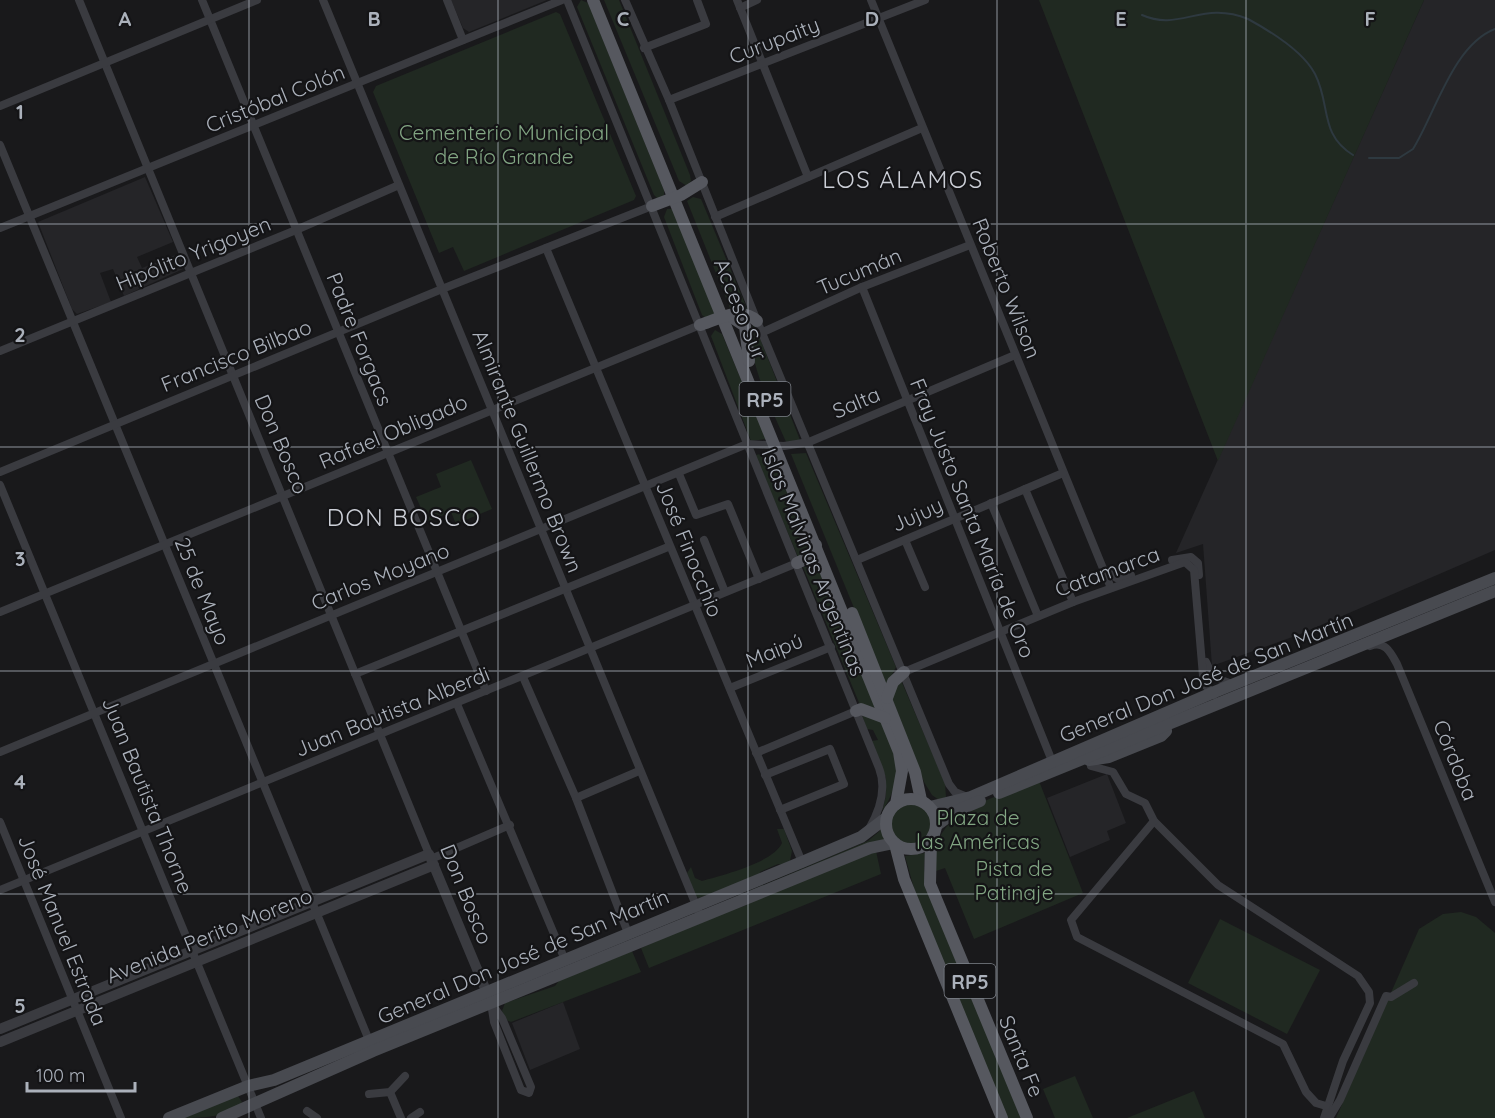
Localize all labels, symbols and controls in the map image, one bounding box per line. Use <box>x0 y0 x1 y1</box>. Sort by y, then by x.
text: A <box>119 6 132 31</box>
text: B <box>367 6 381 31</box>
text: C <box>617 6 630 31</box>
text: D <box>865 6 879 31</box>
text: E <box>1115 6 1127 31</box>
text: F <box>1364 6 1376 31</box>
street label: Curupaity <box>725 11 823 69</box>
street label: Cristóbal Colón <box>202 58 348 138</box>
text: 1 <box>16 99 24 124</box>
park label: Cementerio Municipal de Río Grande <box>399 119 609 169</box>
district label: LOS ÁLAMOS <box>822 164 984 194</box>
street label: Hipólito Yrigoyen <box>112 210 274 296</box>
street label: Roberto Wilson <box>967 214 1047 362</box>
street label: Tucumán <box>813 242 905 300</box>
street label: Acceso Sur <box>709 254 773 364</box>
street label: Padre Forgacs <box>321 269 399 409</box>
street label: Francisco Bilbao <box>157 313 315 397</box>
text: 2 <box>14 322 26 347</box>
street label: Almirante Guillermo Brown <box>467 326 589 576</box>
street label: Fray Justo Santa María de Oro <box>905 374 1041 662</box>
street label: Salta <box>828 380 884 424</box>
road number: RP5 <box>740 382 790 416</box>
street label: Rafael Obligado <box>315 388 471 474</box>
street label: Don Bosco <box>249 390 315 498</box>
street label: Islas Malvinas Argentinas <box>756 444 872 680</box>
street label: José Finocchio <box>651 477 729 621</box>
street label: Jujuy <box>887 491 947 537</box>
district label: DON BOSCO <box>327 502 481 532</box>
street label: 25 de Mayo <box>170 533 236 649</box>
street label: Carlos Moyano <box>307 536 453 616</box>
street label: Catamarca <box>1051 540 1163 602</box>
text: 3 <box>15 546 25 571</box>
street label: General Don José de San Martín <box>1055 606 1357 748</box>
street label: Maipú <box>742 627 806 673</box>
street label: Juan Bautista Alberdi <box>291 660 493 762</box>
street label: Juan Bautista Thorne <box>97 693 199 897</box>
street label: Córdoba <box>1428 716 1484 804</box>
text: 4 <box>14 769 26 794</box>
park label: Plaza de las Américas <box>916 804 1040 854</box>
street label: José Manuel Estrada <box>13 831 113 1029</box>
street label: Don Bosco <box>435 840 499 948</box>
park label: Pista de Patinaje <box>974 855 1054 905</box>
street label: Avenida Perito Moreno <box>102 882 316 988</box>
street label: General Don José de San Martín <box>373 883 673 1029</box>
road number: RP5 <box>944 964 996 998</box>
text: 5 <box>14 993 26 1018</box>
street label: Santa Fe <box>994 1011 1050 1101</box>
scale bar <box>27 1055 135 1093</box>
text: 100 m <box>36 1064 85 1087</box>

